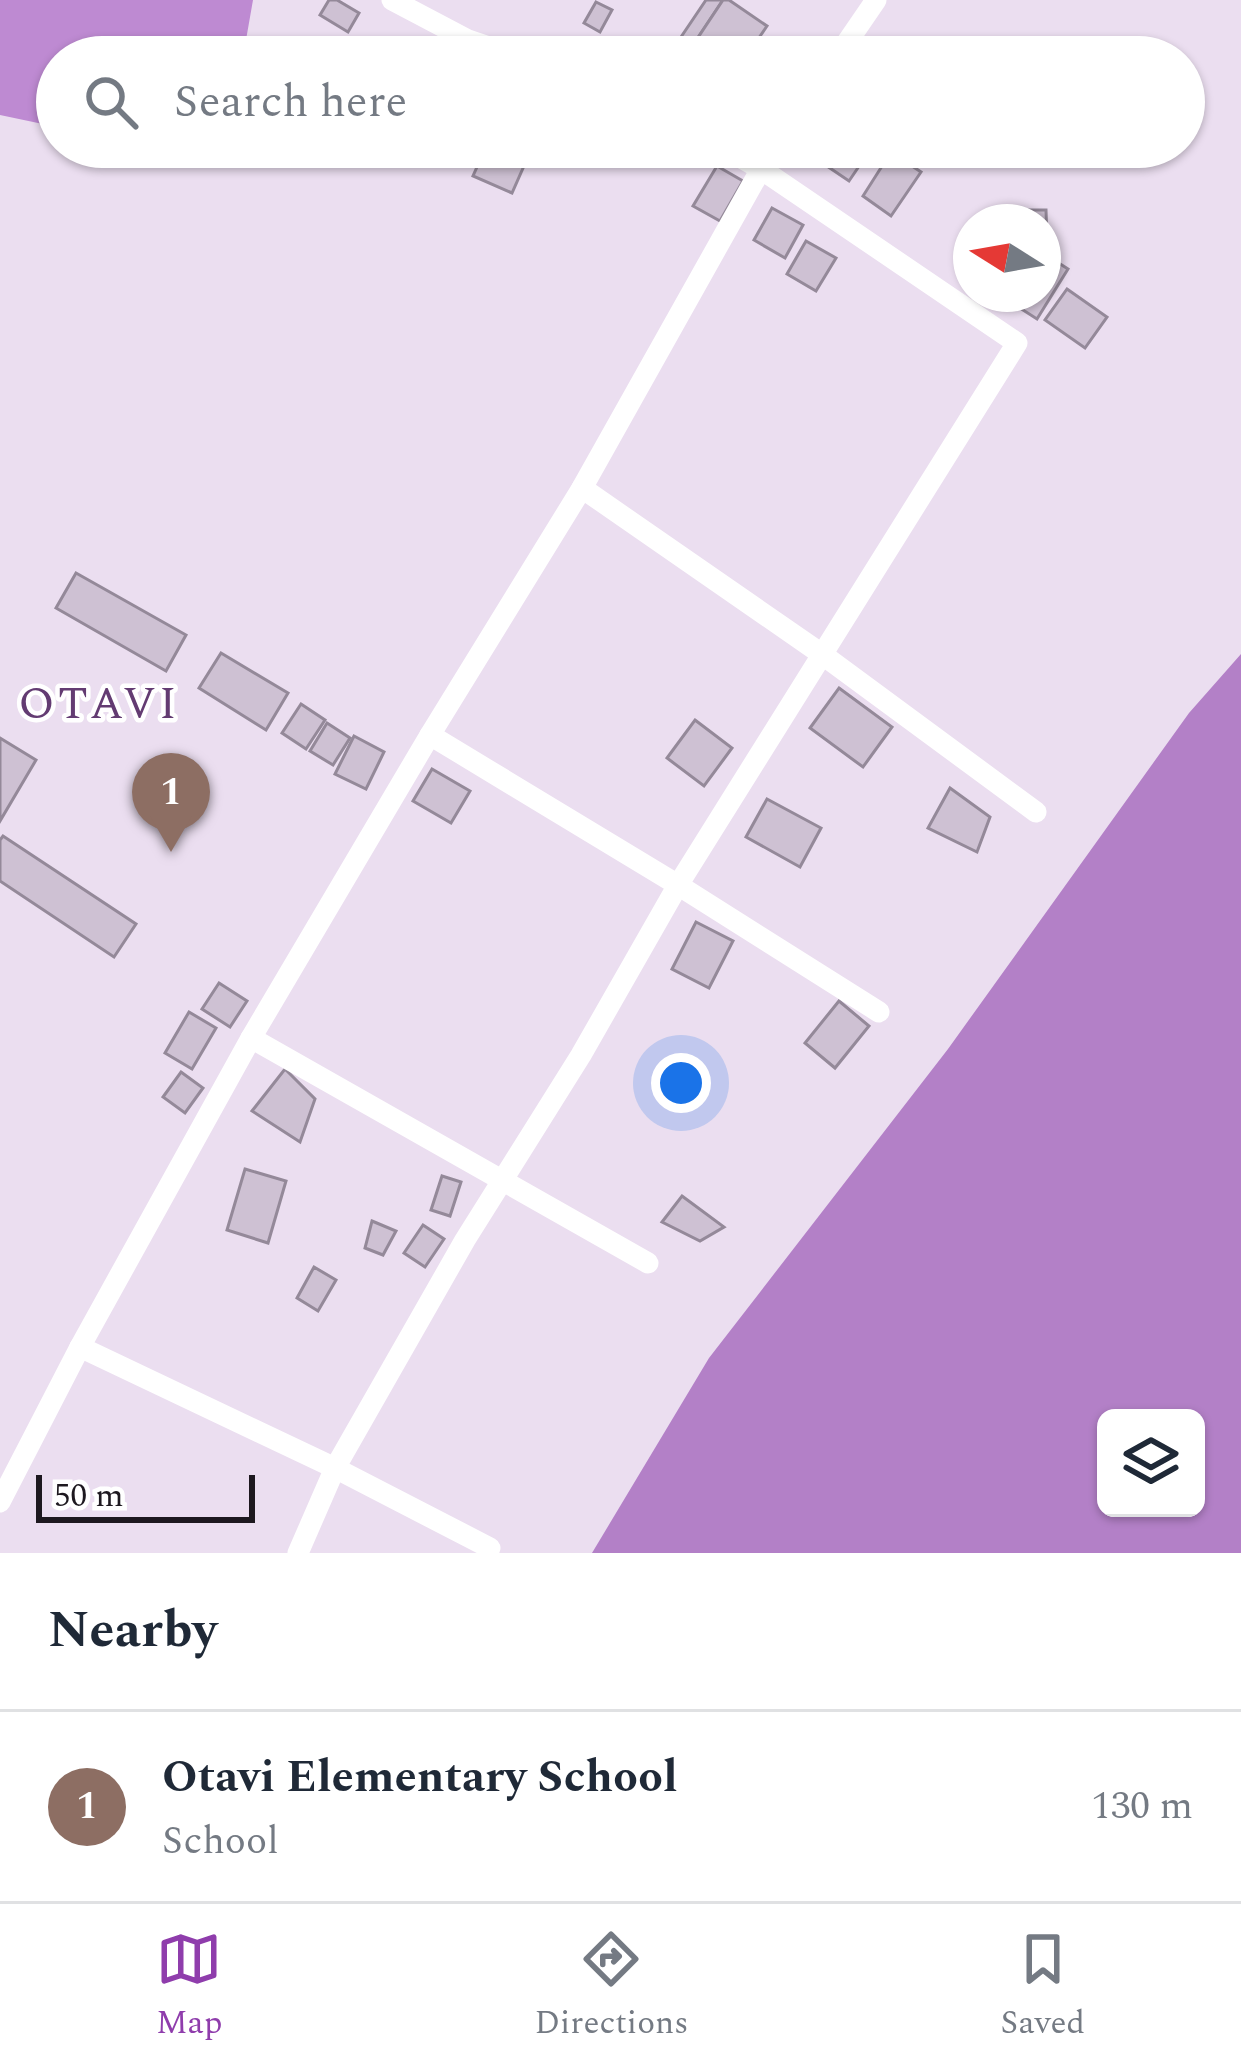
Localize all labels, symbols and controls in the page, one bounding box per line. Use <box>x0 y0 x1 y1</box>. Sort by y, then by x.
search box <box>36 36 1205 168</box>
text: Search here <box>174 68 407 137</box>
icon: search <box>78 69 144 135</box>
north arrow <box>953 204 1061 312</box>
district label: OTAVI <box>18 670 180 739</box>
pin: 1 <box>132 753 210 852</box>
your location <box>651 1053 711 1113</box>
map controls <box>1097 1409 1205 1517</box>
button: layers <box>1097 1409 1205 1517</box>
scale bar <box>36 1469 255 1522</box>
text: 50 m <box>54 1471 124 1521</box>
text: Nearby <box>48 1592 217 1670</box>
text: Otavi Elementary School <box>162 1743 678 1812</box>
text: 1 <box>76 1777 98 1836</box>
text: 130 m <box>1091 1777 1193 1836</box>
text: School <box>162 1812 279 1871</box>
tab: Map <box>156 1926 222 2048</box>
tab: Directions <box>534 1926 688 2048</box>
tab: Saved <box>1000 1926 1085 2048</box>

